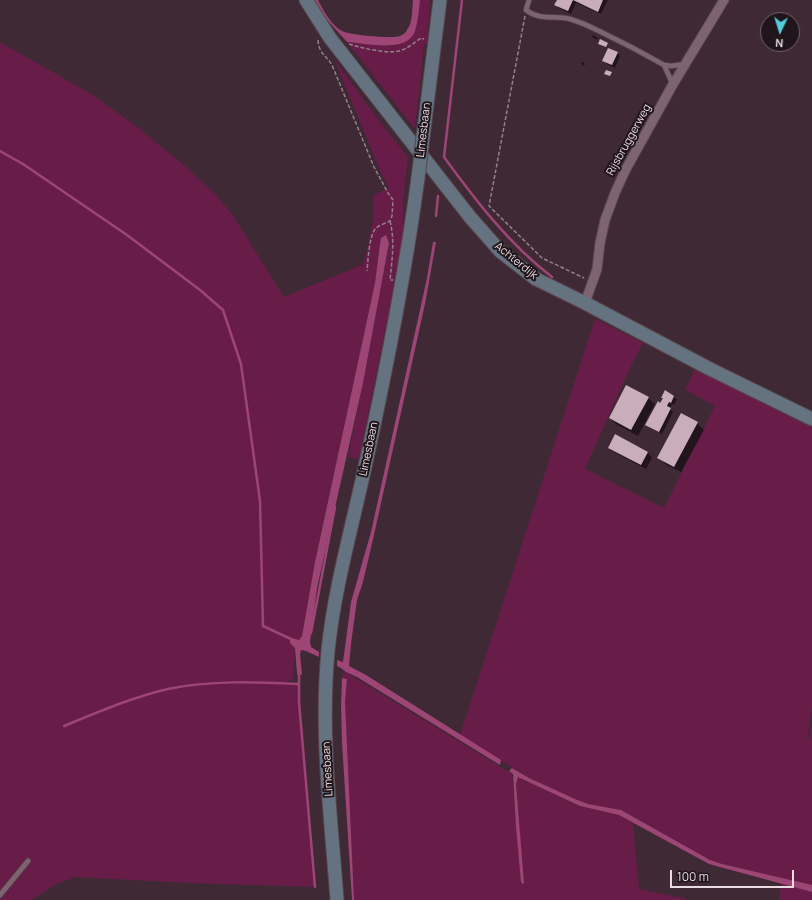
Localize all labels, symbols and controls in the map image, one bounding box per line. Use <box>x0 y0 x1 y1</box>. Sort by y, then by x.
north arrow <box>760 12 800 52</box>
text: N <box>775 36 784 51</box>
street label: Limesbaan <box>414 102 434 158</box>
street label: Rijsbruggerweg <box>604 102 654 178</box>
street label: Achterdijk <box>492 240 540 282</box>
street label: Limesbaan <box>357 421 381 477</box>
street label: Limesbaan <box>320 741 336 797</box>
scale bar <box>672 862 796 888</box>
text: 100 m <box>677 868 709 885</box>

